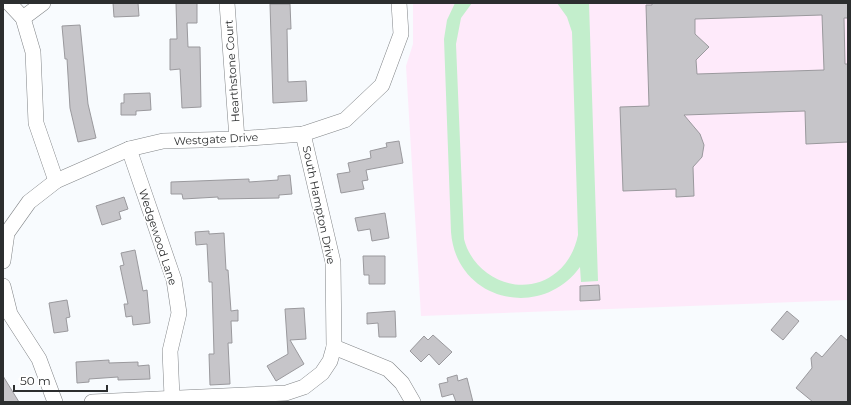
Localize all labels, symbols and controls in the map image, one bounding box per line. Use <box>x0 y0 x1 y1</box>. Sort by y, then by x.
street label: Hearthstone Court <box>221 19 243 123</box>
street label: Westgate Drive <box>173 130 259 148</box>
street label: South Hampton Drive <box>300 145 338 266</box>
street label: Wedgewood Lane <box>136 187 180 287</box>
scale bar <box>14 367 107 393</box>
text: 50 m <box>20 373 51 388</box>

